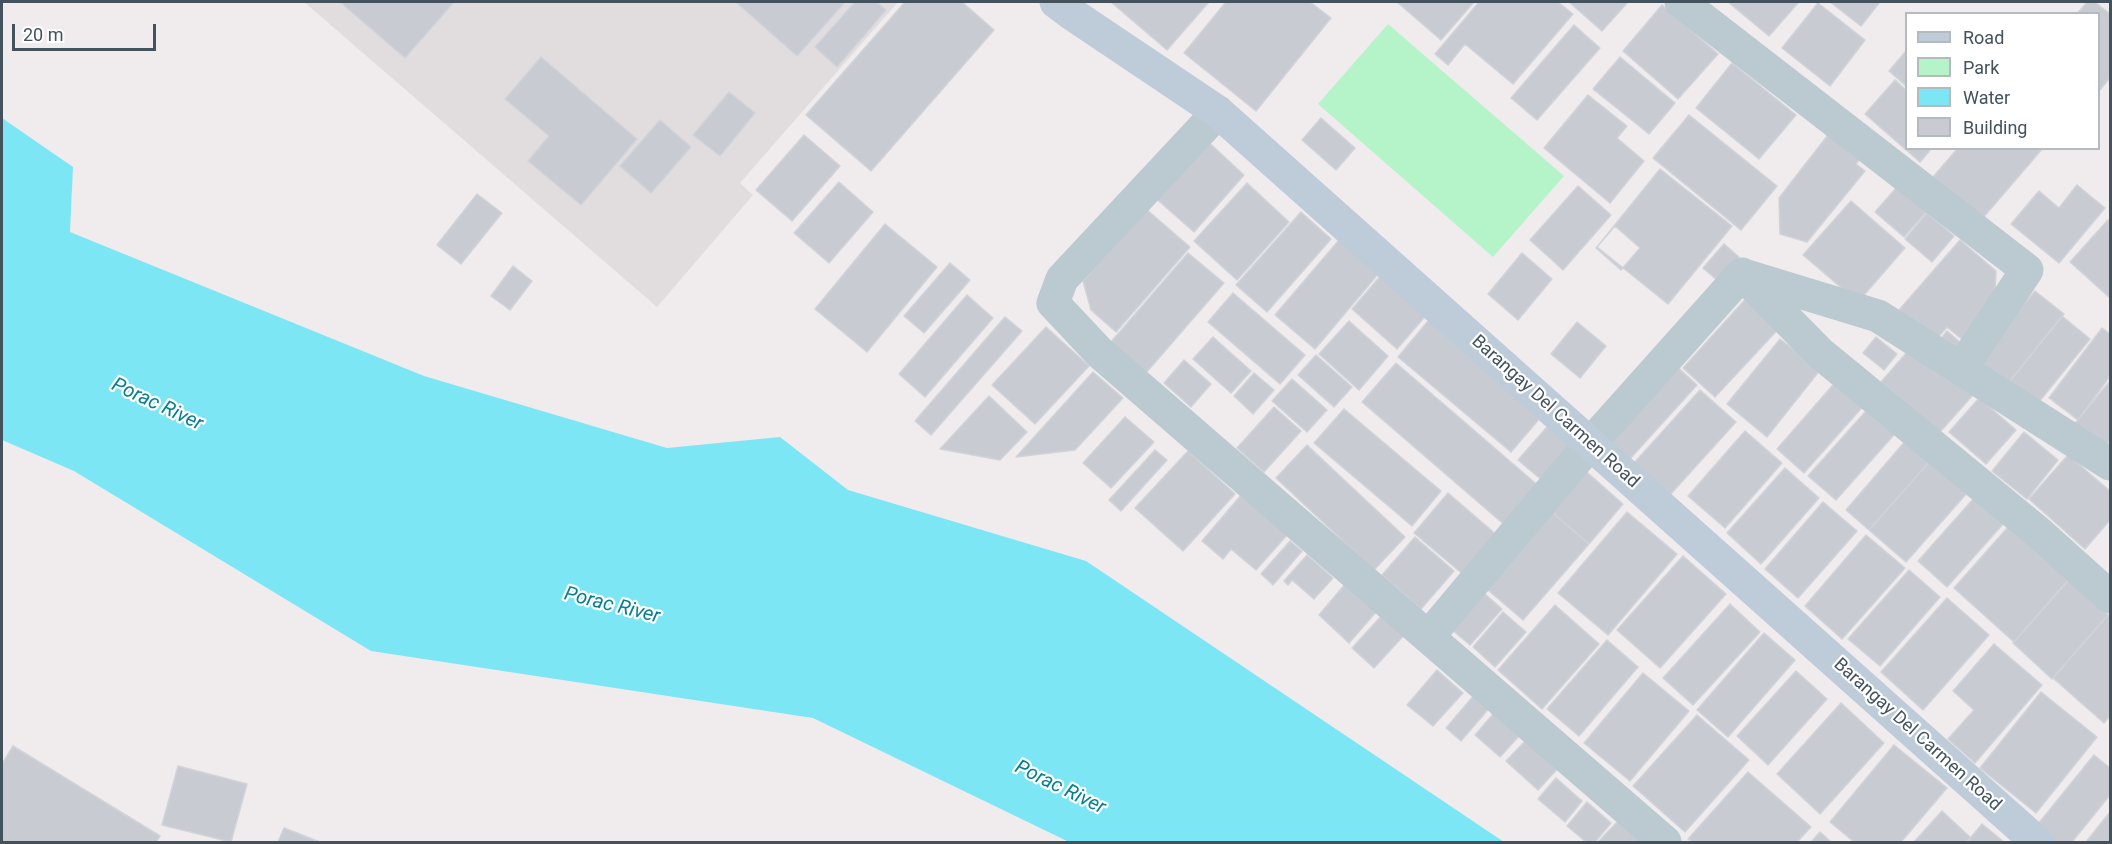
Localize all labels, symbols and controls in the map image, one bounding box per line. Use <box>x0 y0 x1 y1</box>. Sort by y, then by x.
scale bar <box>15 12 159 50</box>
legend <box>1905 12 2100 150</box>
text: 20 m <box>23 24 63 45</box>
text: Road <box>1963 27 2004 48</box>
text: Park <box>1963 57 1999 78</box>
text: Water <box>1963 87 2010 108</box>
text: Building <box>1963 117 2027 138</box>
street label: Barangay Del Carmen Road <box>1467 331 1643 493</box>
water label: Porac River <box>108 373 206 437</box>
water label: Porac River <box>562 583 662 629</box>
street label: Barangay Del Carmen Road <box>1829 654 2005 816</box>
water label: Porac River <box>1011 756 1109 820</box>

